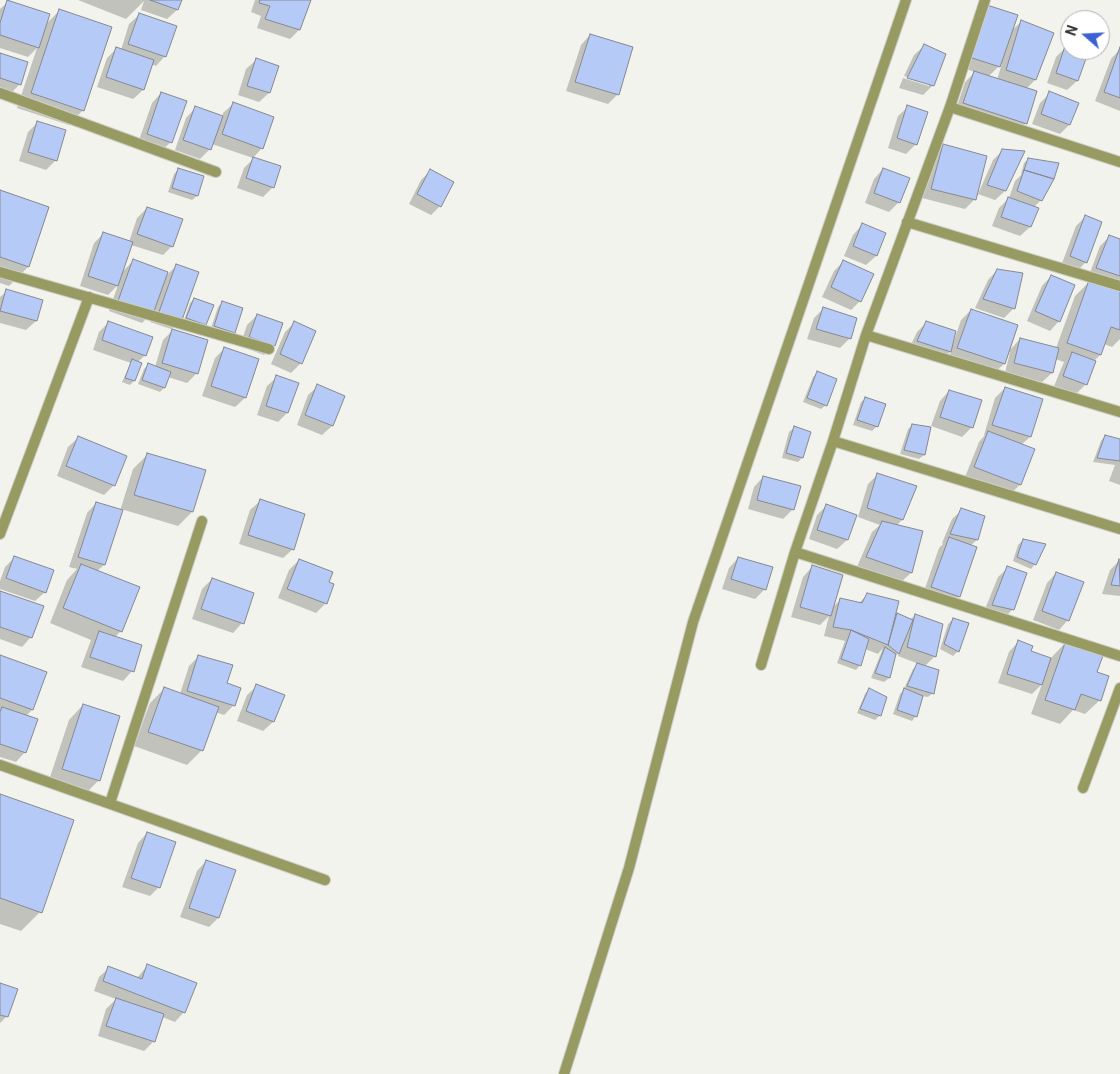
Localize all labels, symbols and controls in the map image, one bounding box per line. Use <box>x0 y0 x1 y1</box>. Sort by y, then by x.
north arrow <box>1060 10 1110 60</box>
text: N <box>1063 23 1081 38</box>

